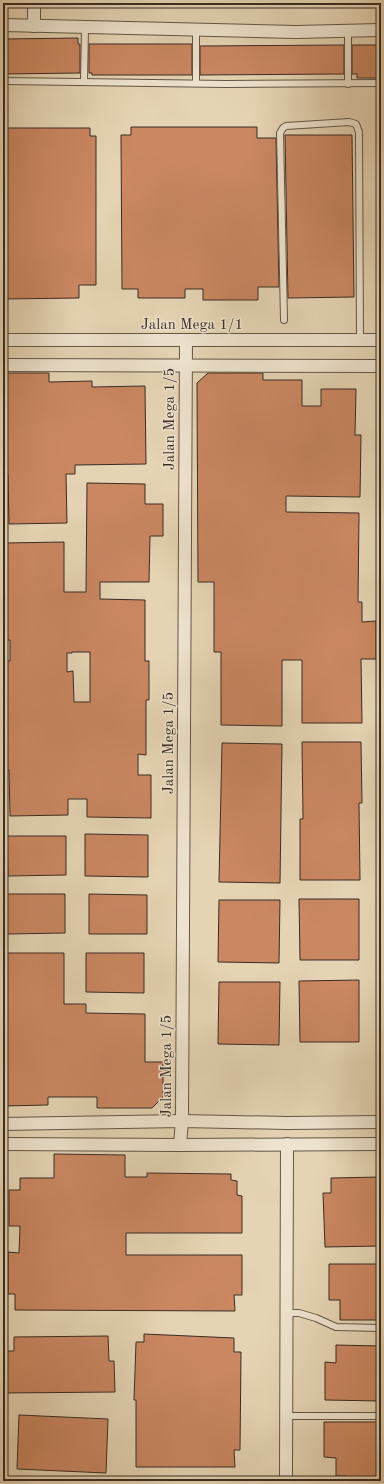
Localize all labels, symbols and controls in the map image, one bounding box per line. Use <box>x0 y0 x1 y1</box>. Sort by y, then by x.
street label: Jalan Mega 1/1 <box>141 318 243 333</box>
street label: Jalan Mega 1/5 <box>163 368 178 470</box>
street label: Jalan Mega 1/5 <box>162 692 177 794</box>
street label: Jalan Mega 1/5 <box>160 1015 175 1117</box>

